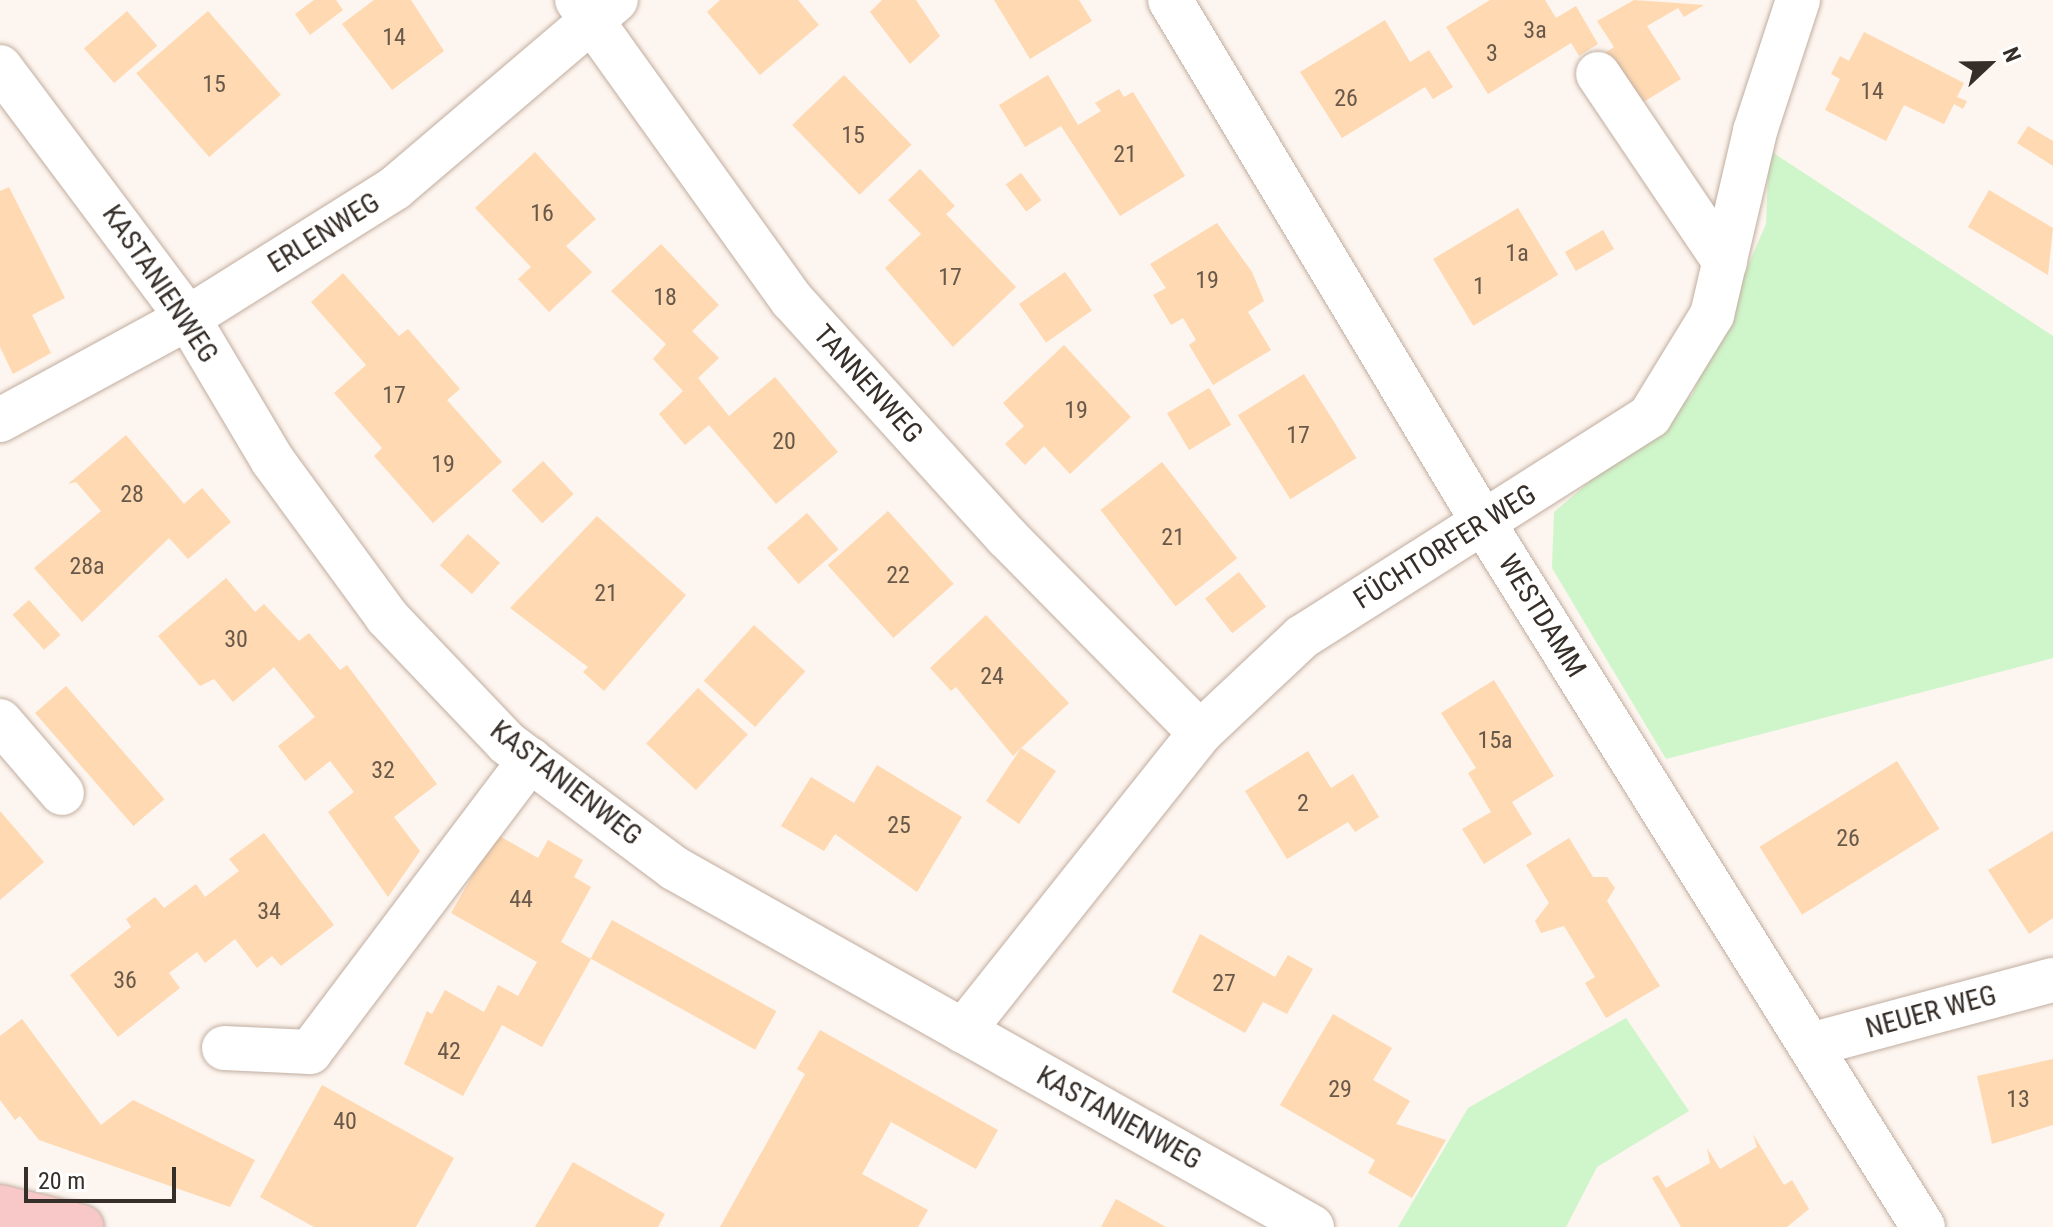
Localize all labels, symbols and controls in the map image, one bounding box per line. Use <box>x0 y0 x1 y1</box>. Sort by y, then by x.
house number: 3a <box>1523 17 1547 45</box>
house number: 14 <box>382 24 406 52</box>
north arrow <box>1949 24 2029 104</box>
house number: 3 <box>1486 40 1498 68</box>
text: N <box>1998 44 2026 66</box>
house number: 15 <box>202 71 226 99</box>
house number: 14 <box>1860 78 1884 106</box>
house number: 26 <box>1334 85 1358 113</box>
house number: 15 <box>841 122 865 150</box>
house number: 21 <box>1113 141 1137 169</box>
street label: ERLENWEG <box>262 186 386 280</box>
street label: KASTANIENWEG <box>95 199 225 369</box>
house number: 16 <box>530 200 554 228</box>
house number: 1a <box>1505 240 1529 268</box>
house number: 17 <box>938 264 962 292</box>
house number: 19 <box>1195 267 1219 295</box>
house number: 1 <box>1473 273 1485 301</box>
house number: 18 <box>653 284 677 312</box>
street label: TANNENWEG <box>806 318 930 450</box>
house number: 17 <box>382 382 406 410</box>
house number: 19 <box>1064 397 1088 425</box>
house number: 17 <box>1286 422 1310 450</box>
house number: 20 <box>772 428 796 456</box>
house number: 19 <box>431 451 455 479</box>
street label: FÜCHTORFER WEG <box>1348 478 1542 616</box>
house number: 28 <box>120 481 144 509</box>
house number: 21 <box>1161 524 1185 552</box>
street label: WESTDAMM <box>1491 548 1593 684</box>
house number: 28a <box>69 553 105 581</box>
house number: 22 <box>886 562 910 590</box>
house number: 21 <box>594 580 618 608</box>
house number: 30 <box>224 626 248 654</box>
house number: 24 <box>980 663 1004 691</box>
street label: KASTANIENWEG <box>484 713 648 853</box>
house number: 15a <box>1477 727 1513 755</box>
house number: 32 <box>371 757 395 785</box>
house number: 2 <box>1297 790 1309 818</box>
house number: 25 <box>887 812 911 840</box>
house number: 26 <box>1836 825 1860 853</box>
house number: 44 <box>509 886 533 914</box>
house number: 34 <box>257 898 281 926</box>
house number: 36 <box>113 967 137 995</box>
house number: 27 <box>1212 970 1236 998</box>
street label: NEUER WEG <box>1862 978 2000 1046</box>
house number: 42 <box>437 1038 461 1066</box>
street label: KASTANIENWEG <box>1031 1059 1207 1177</box>
house number: 29 <box>1328 1076 1352 1104</box>
house number: 13 <box>2006 1086 2030 1114</box>
house number: 40 <box>333 1108 357 1136</box>
scale bar <box>28 1151 180 1201</box>
text: 20 m <box>38 1167 85 1195</box>

